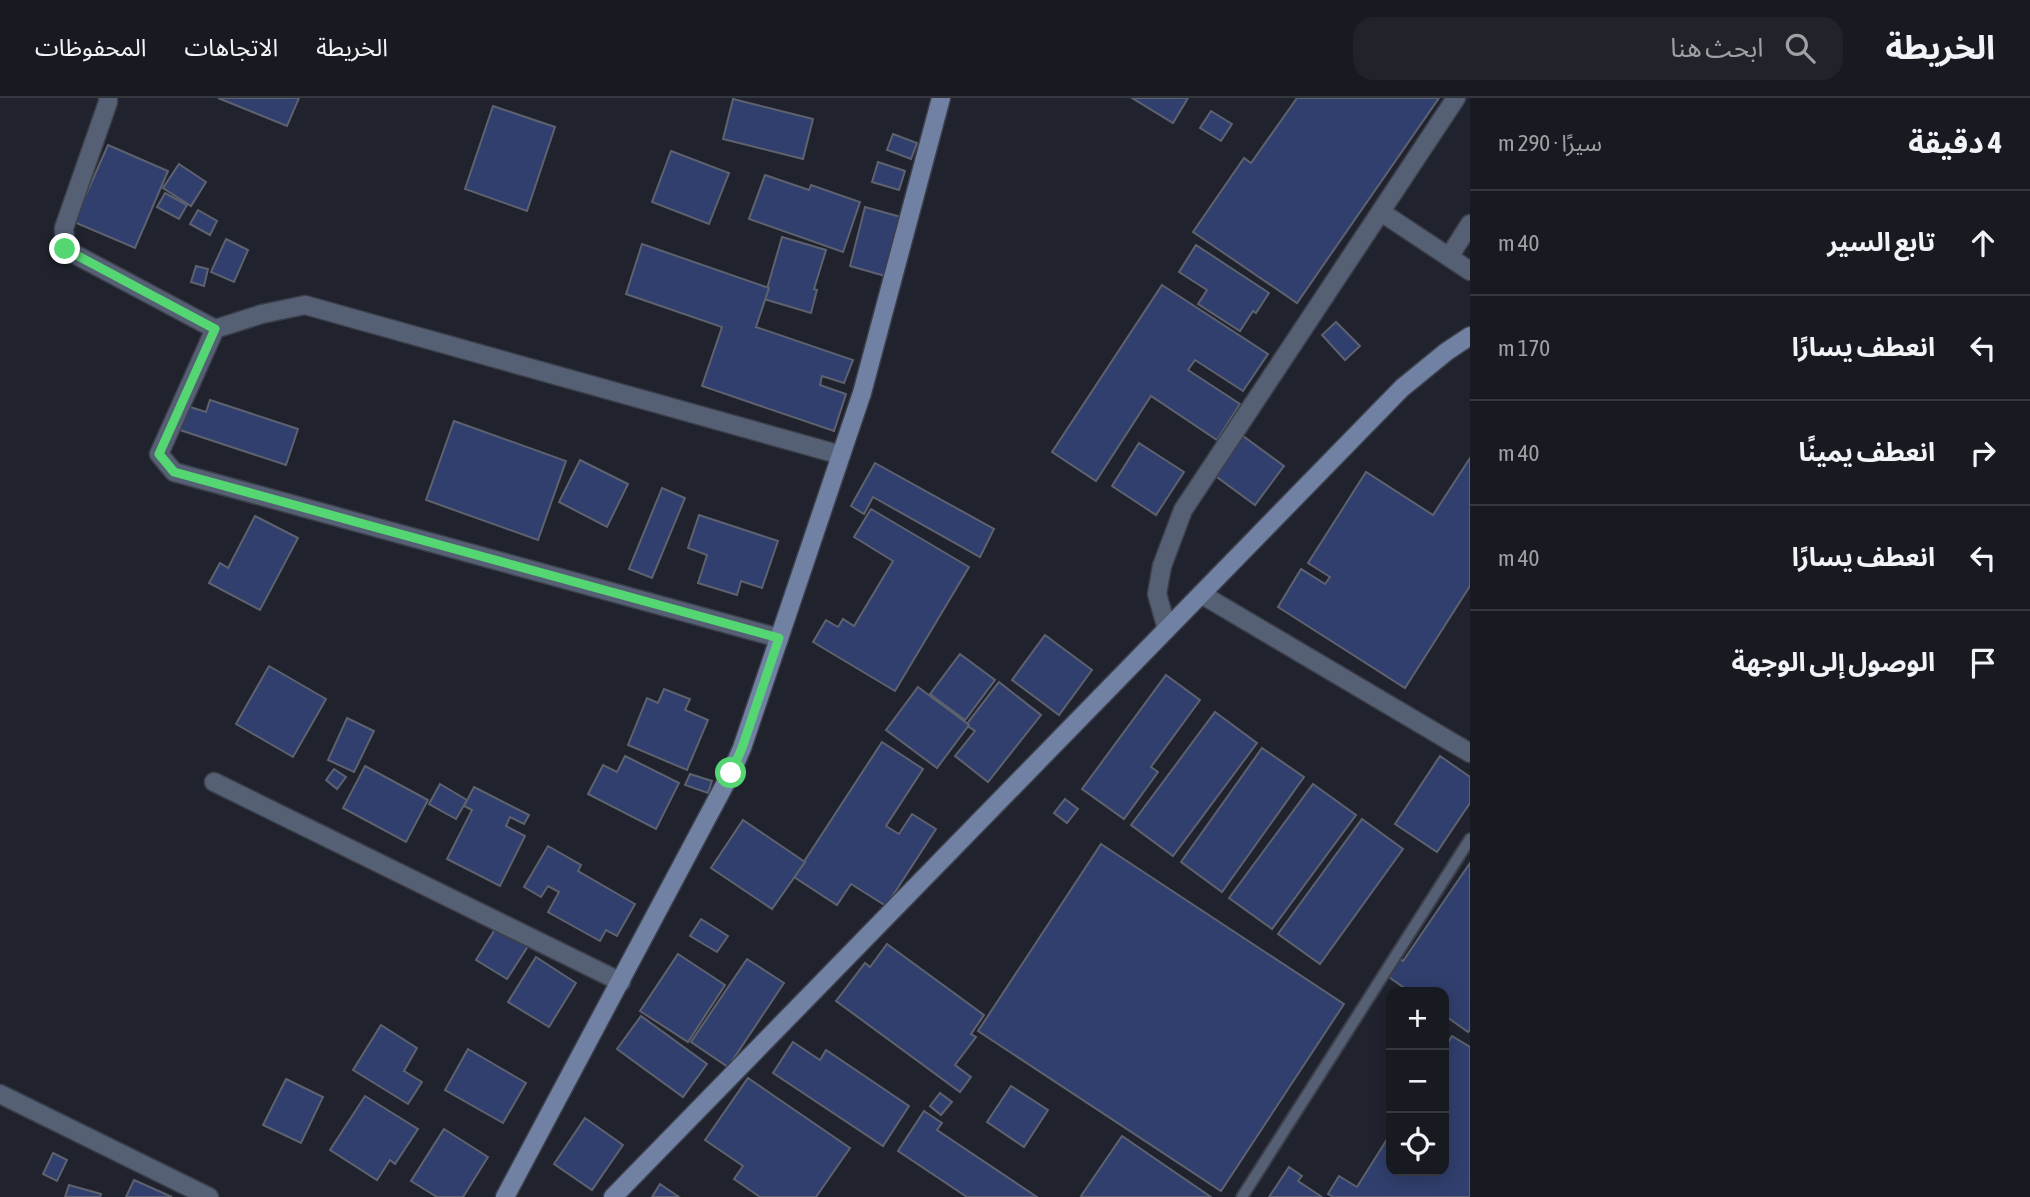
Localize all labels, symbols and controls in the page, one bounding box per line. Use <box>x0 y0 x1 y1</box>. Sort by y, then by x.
search box <box>1353 17 1843 80</box>
text: الخريطة <box>1885 28 1995 66</box>
icon: search <box>1781 29 1819 67</box>
text: ابحث هنا <box>1670 33 1763 63</box>
text: المحفوظات <box>35 34 146 61</box>
text: الاتجاهات <box>184 34 278 61</box>
text: الخريطة <box>316 34 388 61</box>
text: 4 دقيقة <box>1908 125 2002 159</box>
text: سيرًا · 290 m <box>1498 130 1602 156</box>
icon: ahead <box>1964 224 2002 262</box>
text: تابع السير <box>1827 227 1935 257</box>
text: 40 m <box>1498 230 1539 256</box>
route end <box>49 233 80 264</box>
icon: left <box>1964 329 2002 367</box>
text: انعطف يسارًا <box>1792 332 1935 362</box>
text: 170 m <box>1498 335 1550 361</box>
icon: right <box>1964 434 2002 472</box>
text: انعطف يمينًا <box>1798 437 1935 467</box>
text: 40 m <box>1498 440 1539 466</box>
icon: left <box>1964 539 2002 577</box>
text: انعطف يسارًا <box>1792 542 1935 572</box>
text: 40 m <box>1498 545 1539 571</box>
icon: arrive <box>1964 644 2002 682</box>
text: الوصول إلى الوجهة <box>1732 647 1935 677</box>
route start <box>715 757 746 788</box>
map controls <box>1386 987 1449 1176</box>
button: + <box>1386 987 1449 1050</box>
button: − <box>1386 1050 1449 1113</box>
button: locate <box>1386 1113 1449 1176</box>

